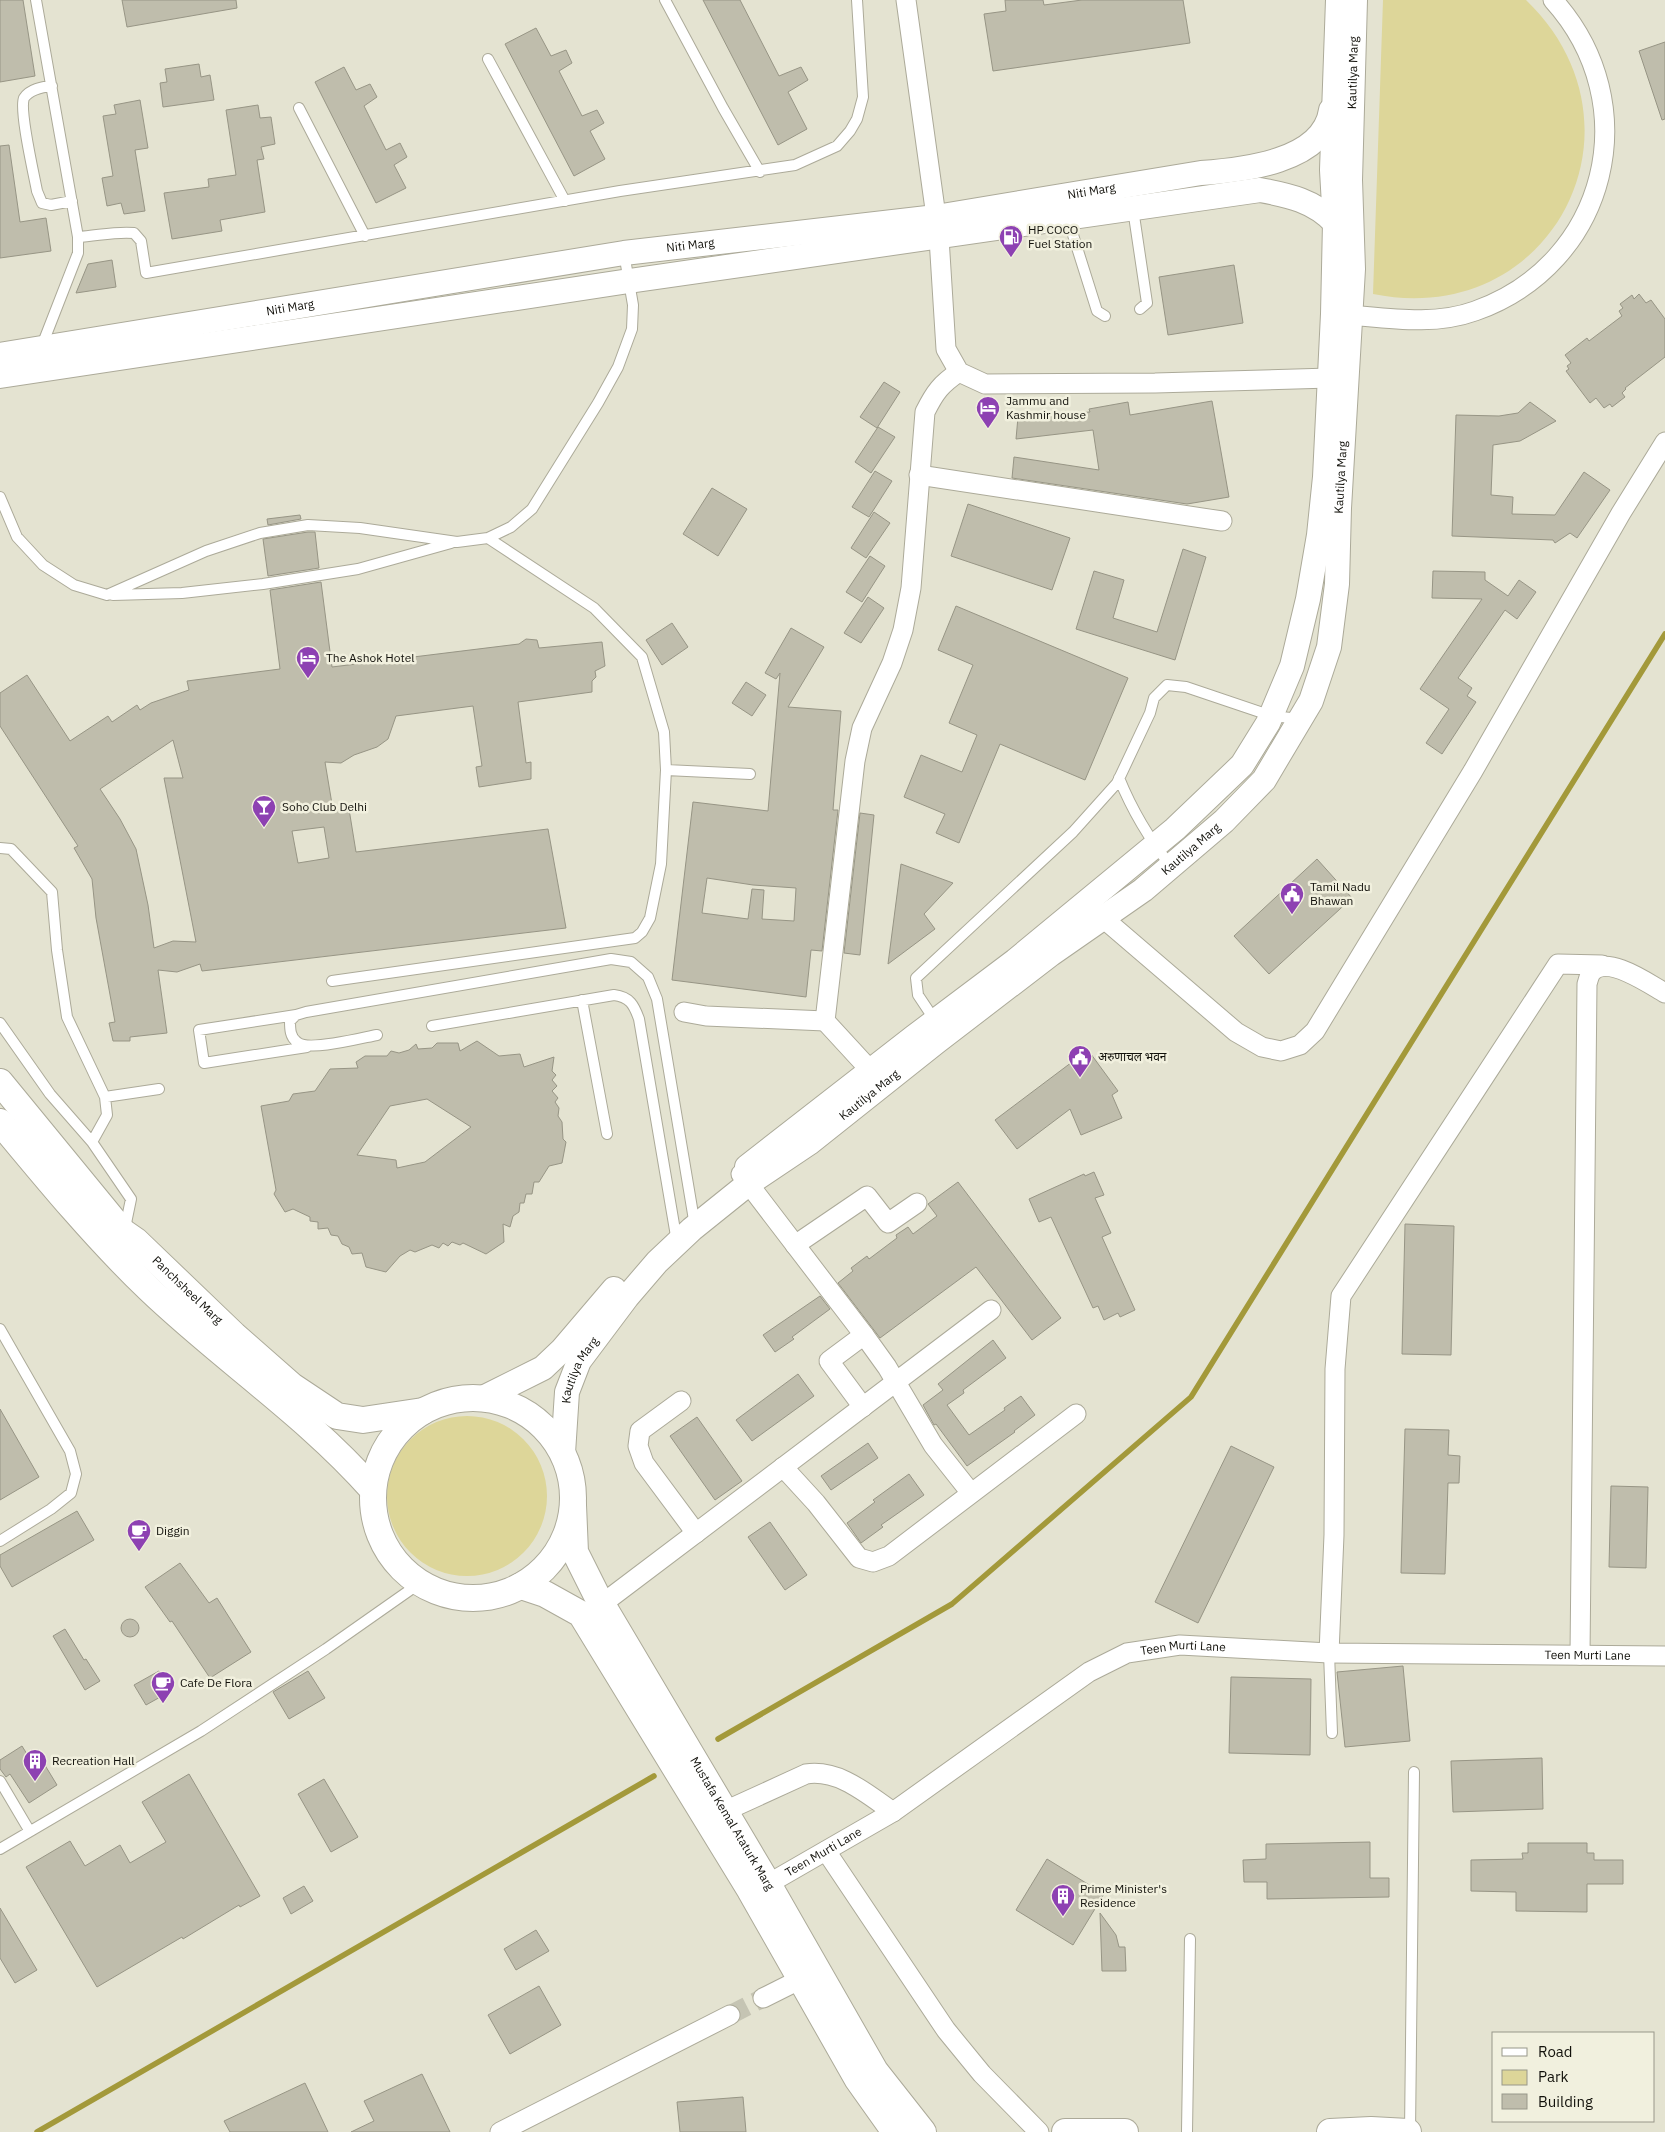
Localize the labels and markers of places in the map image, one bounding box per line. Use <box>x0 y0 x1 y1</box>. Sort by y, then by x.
place label: HP COCO Fuel Station <box>1028 222 1092 251</box>
fuel station icon: HP COCO Fuel Station <box>998 224 1024 258</box>
place label: Jammu and Kashmir house <box>1006 393 1086 422</box>
hotel icon: Jammu and Kashmir house <box>975 395 1001 429</box>
hotel icon: The Ashok Hotel <box>295 645 321 679</box>
place label: The Ashok Hotel <box>326 650 415 665</box>
bar icon: Soho Club Delhi <box>251 794 277 828</box>
place label: Soho Club Delhi <box>282 799 367 814</box>
place label: Tamil Nadu Bhawan <box>1310 879 1371 908</box>
public building icon: Tamil Nadu Bhawan <box>1279 881 1305 915</box>
public building icon: अरुणाचल भवन <box>1067 1044 1093 1078</box>
place label: अरुणाचल भवन <box>1098 1049 1167 1064</box>
cafe icon: Diggin <box>126 1518 152 1552</box>
place label: Diggin <box>156 1523 190 1538</box>
cafe icon: Cafe De Flora <box>150 1670 176 1704</box>
place label: Cafe De Flora <box>180 1675 253 1690</box>
building icon: Recreation Hall <box>22 1748 48 1782</box>
place label: Recreation Hall <box>52 1753 134 1768</box>
place label: Prime Minister's Residence <box>1080 1881 1167 1910</box>
building icon: Prime Minister's Residence <box>1050 1883 1076 1917</box>

